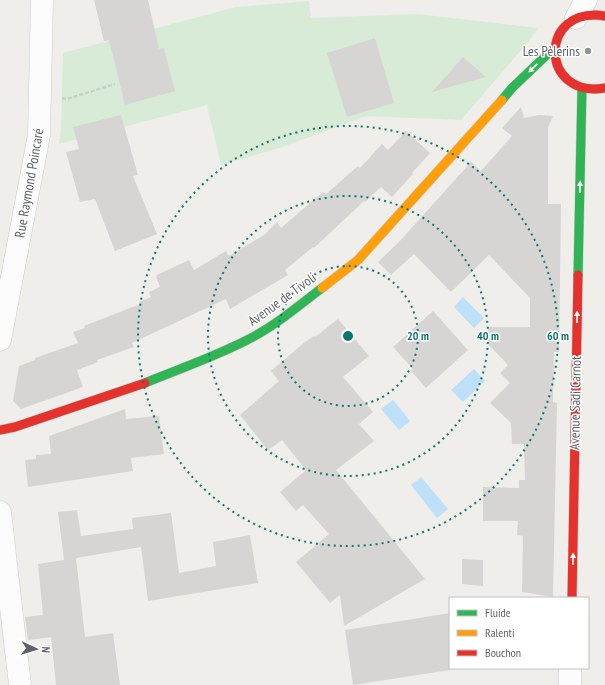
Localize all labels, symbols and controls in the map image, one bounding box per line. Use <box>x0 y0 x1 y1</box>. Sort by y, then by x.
place label: Les Pèlerins <box>523 42 580 60</box>
marker: Les Pèlerins <box>583 46 593 56</box>
one-way arrow <box>528 63 538 73</box>
street label: Rue Raymond Poincaré <box>11 127 48 239</box>
one-way arrow <box>577 180 583 193</box>
street label: Avenue de Tivoli <box>244 268 320 330</box>
one-way arrow <box>574 310 580 323</box>
text: 20 m <box>407 328 429 343</box>
text: 40 m <box>477 328 499 343</box>
text: 60 m <box>547 328 569 343</box>
centre of rings <box>341 329 355 343</box>
street label: Avenue Sadi Carnot <box>565 356 585 450</box>
one-way arrow <box>569 553 576 565</box>
legend <box>449 597 589 669</box>
text: Fluide <box>485 605 511 620</box>
text: Ralenti <box>485 625 514 640</box>
north arrow <box>16 629 56 669</box>
text: Bouchon <box>485 645 521 660</box>
text: N <box>39 646 53 653</box>

